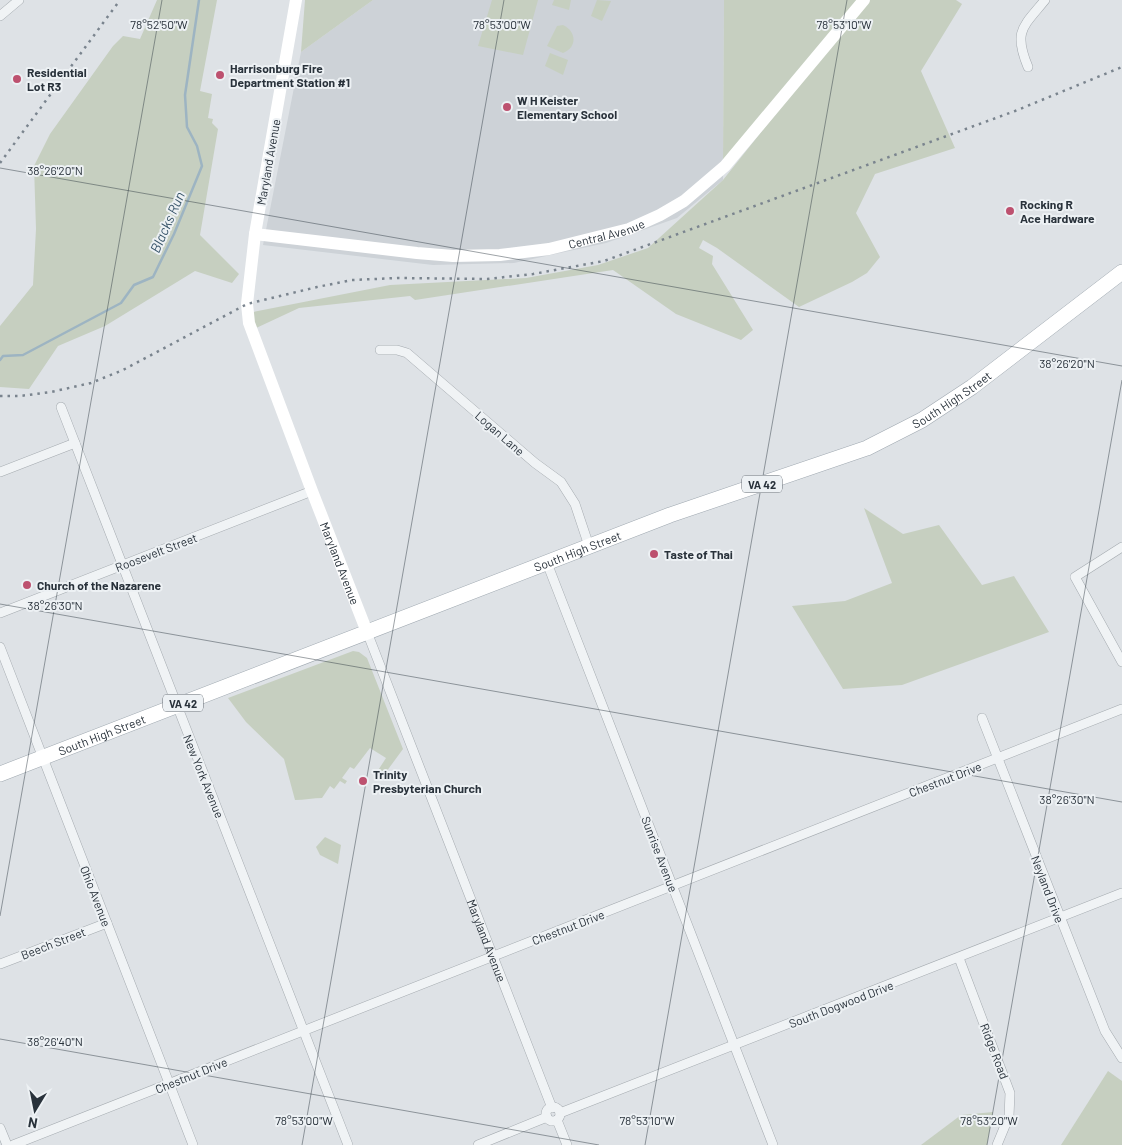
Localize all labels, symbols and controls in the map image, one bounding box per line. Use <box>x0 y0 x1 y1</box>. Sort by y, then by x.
text: 78°52'50"W <box>130 17 188 31</box>
text: 78°53'00"W <box>473 17 531 31</box>
text: 78°53'10"W <box>816 17 872 31</box>
place label: Harrisonburg Fire Department Station #1 <box>230 61 350 89</box>
place label: Residential Lot R3 <box>27 65 87 93</box>
marker: Harrisonburg Fire Department Station #1 <box>214 69 226 81</box>
marker: Residential Lot R3 <box>11 73 23 85</box>
place label: W H Keister Elementary School <box>517 93 617 121</box>
marker: W H Keister Elementary School <box>501 101 513 113</box>
street label: Maryland Avenue <box>254 118 282 206</box>
text: 38°26'20"N <box>27 163 83 177</box>
water label: Blacks Run <box>146 189 188 255</box>
place label: Rocking R Ace Hardware <box>1020 197 1095 225</box>
marker: Rocking R Ace Hardware <box>1004 205 1016 217</box>
street label: Central Avenue <box>567 216 647 251</box>
text: 38°26'20"N <box>1039 356 1095 370</box>
street label: South High Street <box>910 368 994 431</box>
street label: Logan Lane <box>473 408 527 458</box>
road number: VA 42 <box>742 476 782 492</box>
street label: Maryland Avenue <box>318 520 363 606</box>
street label: South High Street <box>532 528 623 574</box>
street label: Roosevelt Street <box>113 530 199 574</box>
place label: Taste of Thai <box>664 547 733 561</box>
marker: Taste of Thai <box>648 548 660 560</box>
place label: Church of the Nazarene <box>37 578 162 592</box>
marker: Church of the Nazarene <box>21 579 33 591</box>
text: 38°26'30"N <box>27 598 83 612</box>
road number: VA 42 <box>163 694 203 711</box>
street label: South High Street <box>56 712 147 758</box>
street label: New York Avenue <box>181 732 227 820</box>
street label: Chestnut Drive <box>907 759 983 799</box>
place label: Trinity Presbyterian Church <box>373 767 482 795</box>
marker: Trinity Presbyterian Church <box>357 775 369 787</box>
text: 38°26'30"N <box>1039 792 1095 806</box>
street label: Sunrise Avenue <box>639 814 681 894</box>
street label: Neyland Drive <box>1029 853 1067 925</box>
street label: Ohio Avenue <box>78 864 114 928</box>
street label: Maryland Avenue <box>465 897 509 984</box>
street label: Chestnut Drive <box>530 907 606 947</box>
street label: Beech Street <box>19 924 87 962</box>
street label: South Dogwood Drive <box>787 978 895 1030</box>
street label: Ridge Road <box>978 1021 1012 1081</box>
text: 38°26'40"N <box>27 1034 83 1048</box>
street label: Chestnut Drive <box>153 1054 229 1096</box>
north arrow <box>10 1085 60 1135</box>
text: 78°53'00"W <box>275 1113 333 1127</box>
text: 78°53'10"W <box>619 1113 675 1127</box>
text: 78°53'20"W <box>960 1113 1018 1127</box>
text: N <box>27 1114 39 1132</box>

